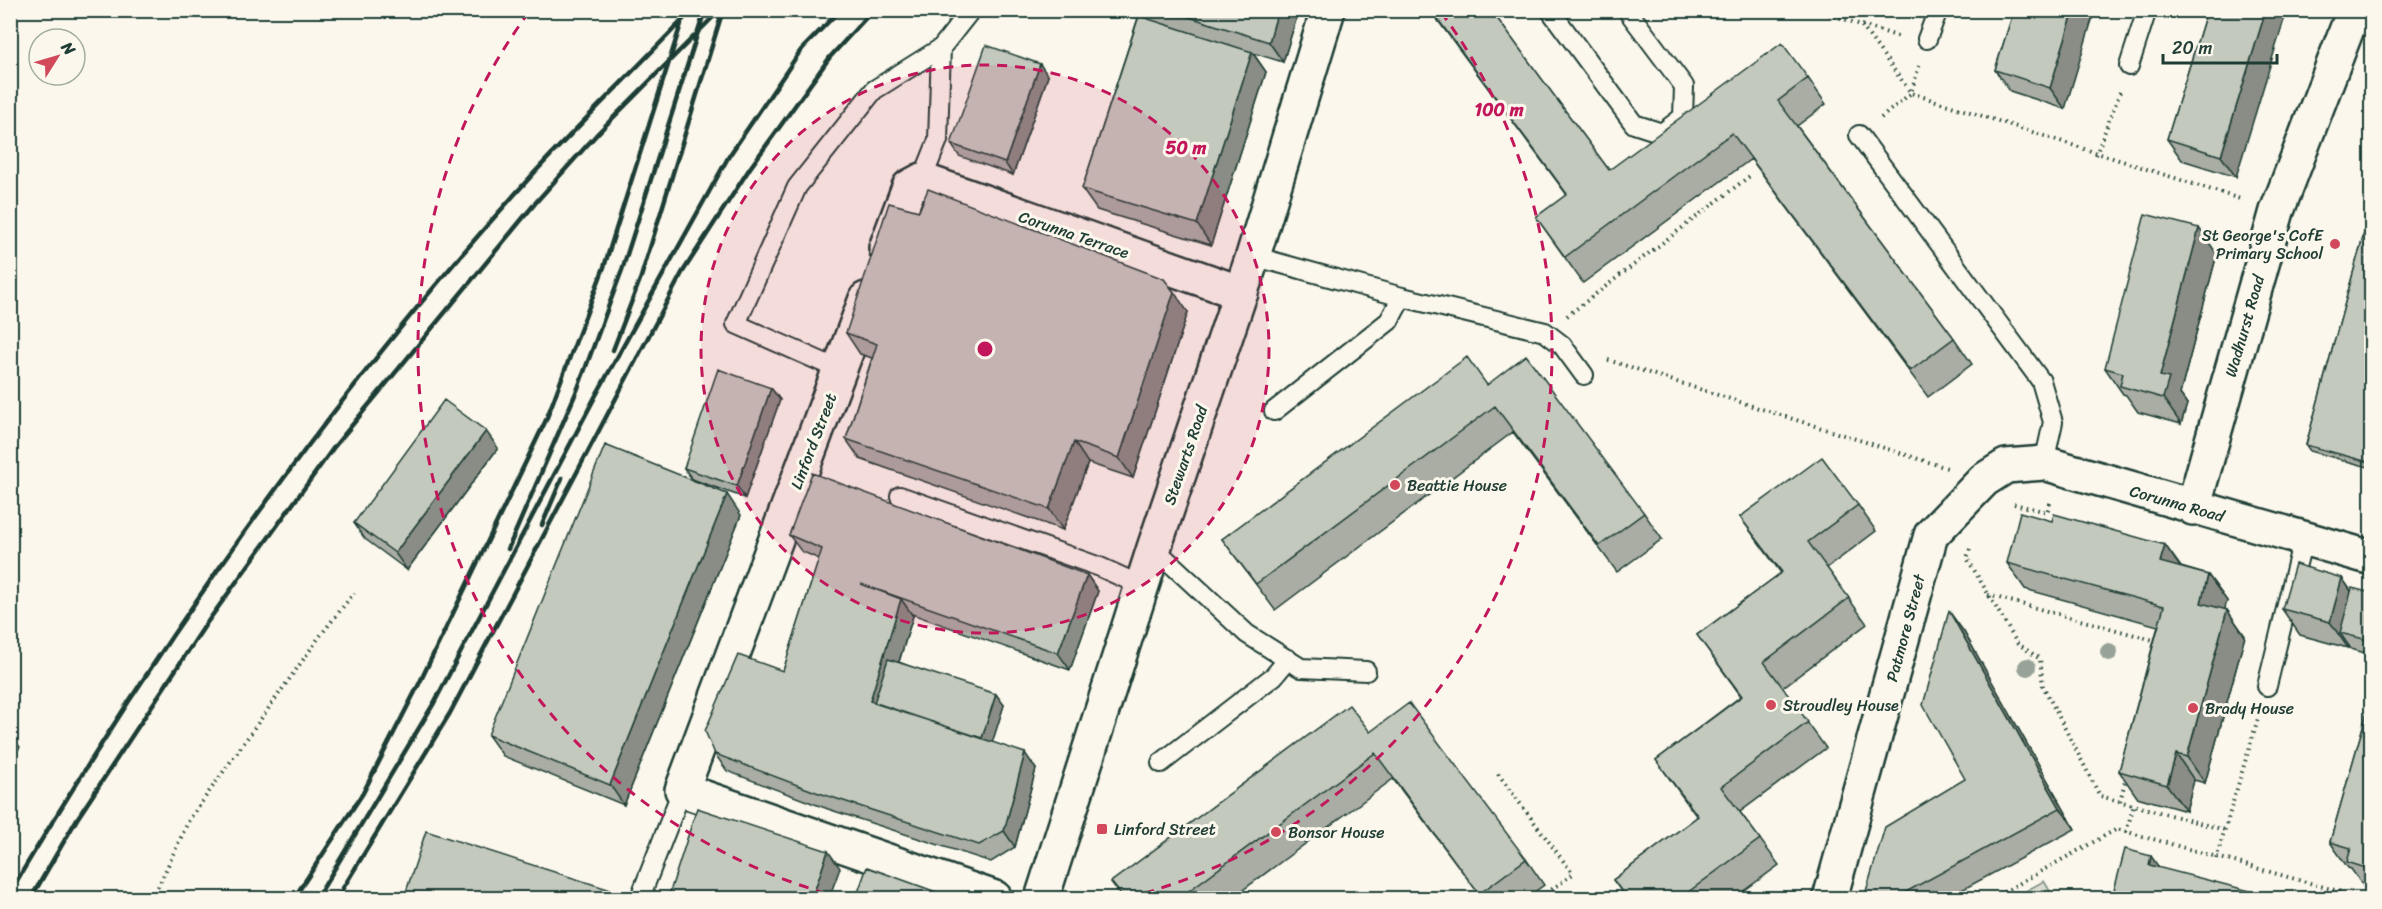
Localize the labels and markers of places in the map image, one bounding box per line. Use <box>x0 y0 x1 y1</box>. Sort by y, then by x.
place label: St George's CofE Primary School <box>2202 221 2324 268</box>
marker: St George's CofE Primary School <box>2328 237 2342 251</box>
centre of rings <box>975 339 995 359</box>
place label: Beattie House <box>1407 471 1507 500</box>
marker: Beattie House <box>1388 478 1402 492</box>
place label: Stroudley House <box>1783 691 1899 720</box>
place label: Brady House <box>2205 694 2294 723</box>
marker: Stroudley House <box>1764 698 1778 712</box>
marker: Brady House <box>2186 701 2200 715</box>
place label: Linford Street <box>1114 815 1216 844</box>
place label: Bonsor House <box>1288 818 1384 847</box>
marker: Linford Street <box>1095 822 1109 836</box>
marker: Bonsor House <box>1269 825 1283 839</box>

